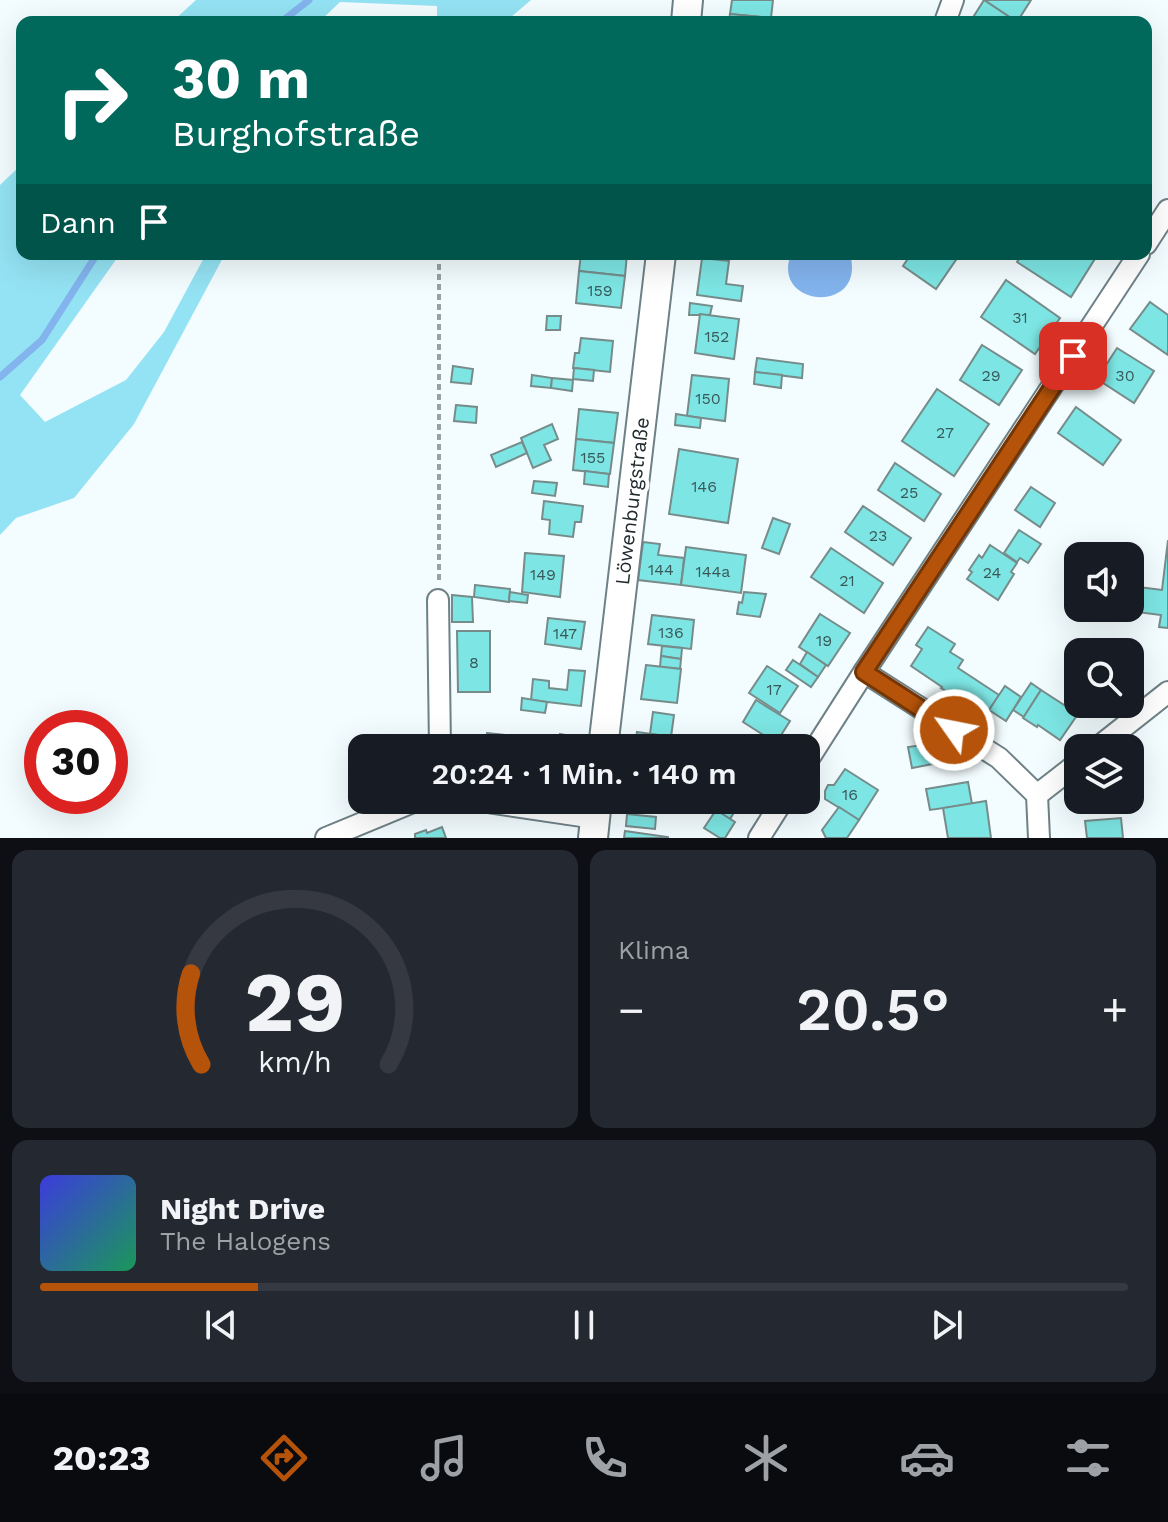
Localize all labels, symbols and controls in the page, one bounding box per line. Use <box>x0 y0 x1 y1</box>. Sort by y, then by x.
text: 30 m <box>172 46 310 112</box>
icon: right <box>40 48 144 152</box>
text: Burghofstraße <box>172 113 420 155</box>
icon: arrive <box>132 200 176 244</box>
text: Dann <box>40 205 116 240</box>
house number: 159 <box>587 281 613 300</box>
house number: 31 <box>1012 308 1028 327</box>
pin <box>1039 322 1107 390</box>
house number: 152 <box>705 327 729 346</box>
icon: arrive <box>1051 334 1095 378</box>
house number: 29 <box>981 366 1001 385</box>
house number: 30 <box>1115 366 1135 385</box>
house number: 150 <box>695 389 721 408</box>
street label: Löwenburgstraße <box>610 416 654 586</box>
house number: 27 <box>936 423 954 442</box>
house number: 155 <box>581 448 605 467</box>
house number: 146 <box>691 477 717 496</box>
house number: 25 <box>900 483 918 502</box>
house number: 23 <box>869 526 887 545</box>
map controls <box>1064 542 1144 814</box>
button: sound <box>1064 542 1144 622</box>
house number: 144 <box>648 560 674 579</box>
house number: 144a <box>696 562 730 581</box>
house number: 24 <box>983 563 1002 582</box>
house number: 149 <box>530 565 556 584</box>
house number: 21 <box>839 571 855 590</box>
house number: 136 <box>658 623 684 642</box>
house number: 147 <box>553 624 577 643</box>
house number: 19 <box>816 631 832 650</box>
button: search <box>1064 638 1144 718</box>
house number: 8 <box>469 653 479 672</box>
house number: 17 <box>766 680 782 699</box>
position arrow <box>912 688 996 772</box>
speed limit sign: 30 <box>24 710 128 814</box>
button: layers <box>1064 734 1144 814</box>
text: 20:24 · 1 Min. · 140 m <box>431 756 737 791</box>
house number: 16 <box>842 785 858 804</box>
text: Klima <box>618 935 689 965</box>
text: 29 <box>245 954 345 1051</box>
text: 20.5° <box>796 974 950 1045</box>
text: − <box>618 984 645 1036</box>
text: + <box>1101 984 1128 1036</box>
text: km/h <box>258 1045 332 1079</box>
text: Night Drive <box>160 1191 325 1226</box>
text: The Halogens <box>160 1226 331 1256</box>
icon: previous <box>199 1303 243 1347</box>
icon: pause <box>562 1303 606 1347</box>
icon: next <box>925 1303 969 1347</box>
icon: directions <box>256 1430 312 1486</box>
icon: music <box>416 1430 472 1486</box>
icon: phone <box>577 1430 633 1486</box>
icon: climate <box>738 1430 794 1486</box>
icon: car <box>899 1430 955 1486</box>
icon: filters <box>1060 1430 1116 1486</box>
text: 20:23 <box>52 1437 151 1479</box>

